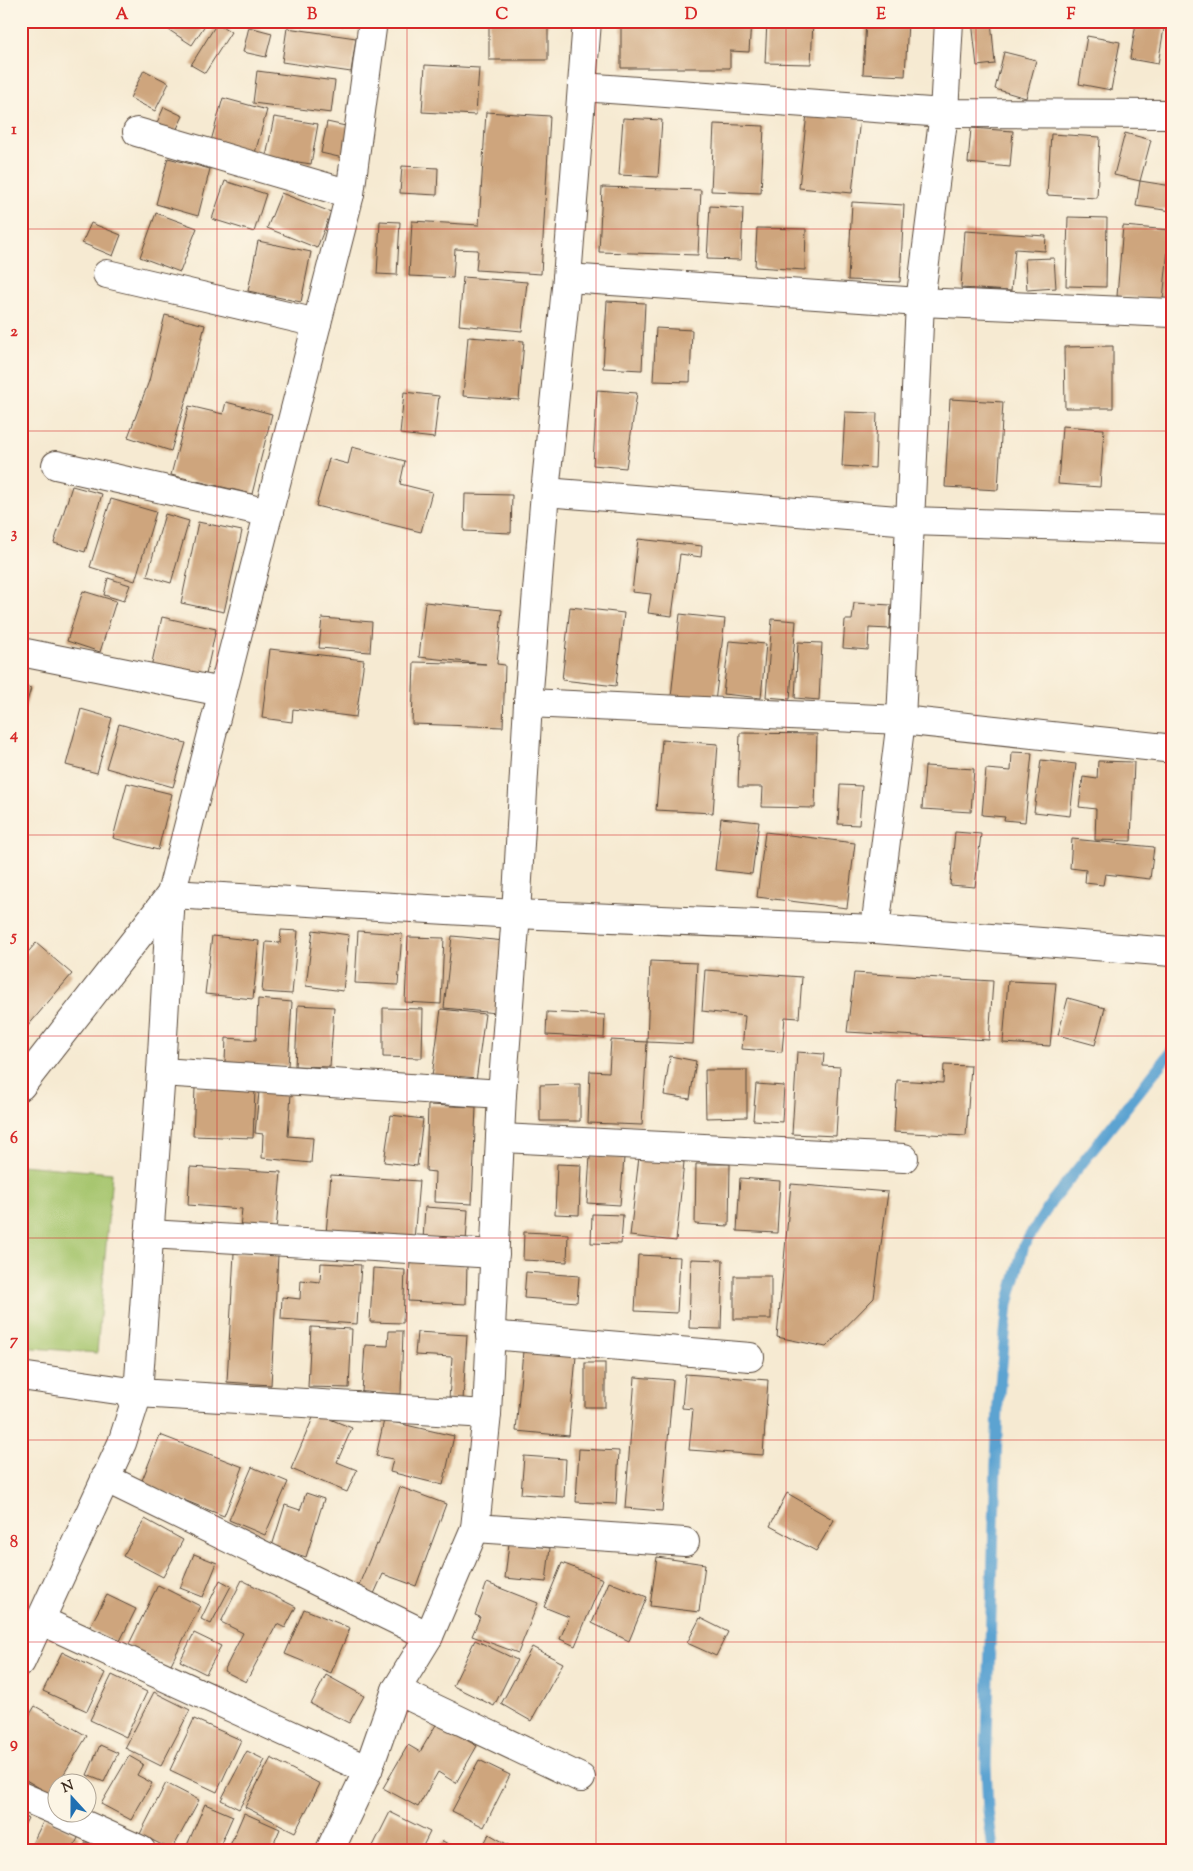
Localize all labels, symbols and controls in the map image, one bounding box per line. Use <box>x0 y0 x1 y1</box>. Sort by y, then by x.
text: A <box>116 4 129 27</box>
text: B <box>307 4 317 27</box>
text: C <box>496 4 509 27</box>
text: D <box>685 4 698 27</box>
text: E <box>876 4 886 27</box>
text: F <box>1067 4 1076 27</box>
text: 1 <box>11 119 17 142</box>
text: 2 <box>10 321 18 344</box>
text: 3 <box>11 523 18 546</box>
text: 4 <box>9 724 18 747</box>
text: 5 <box>9 926 17 949</box>
text: 6 <box>10 1128 18 1151</box>
text: 7 <box>10 1330 19 1353</box>
text: 8 <box>10 1532 18 1555</box>
text: 9 <box>10 1733 18 1756</box>
north arrow <box>48 1774 98 1824</box>
text: N <box>59 1776 77 1799</box>

